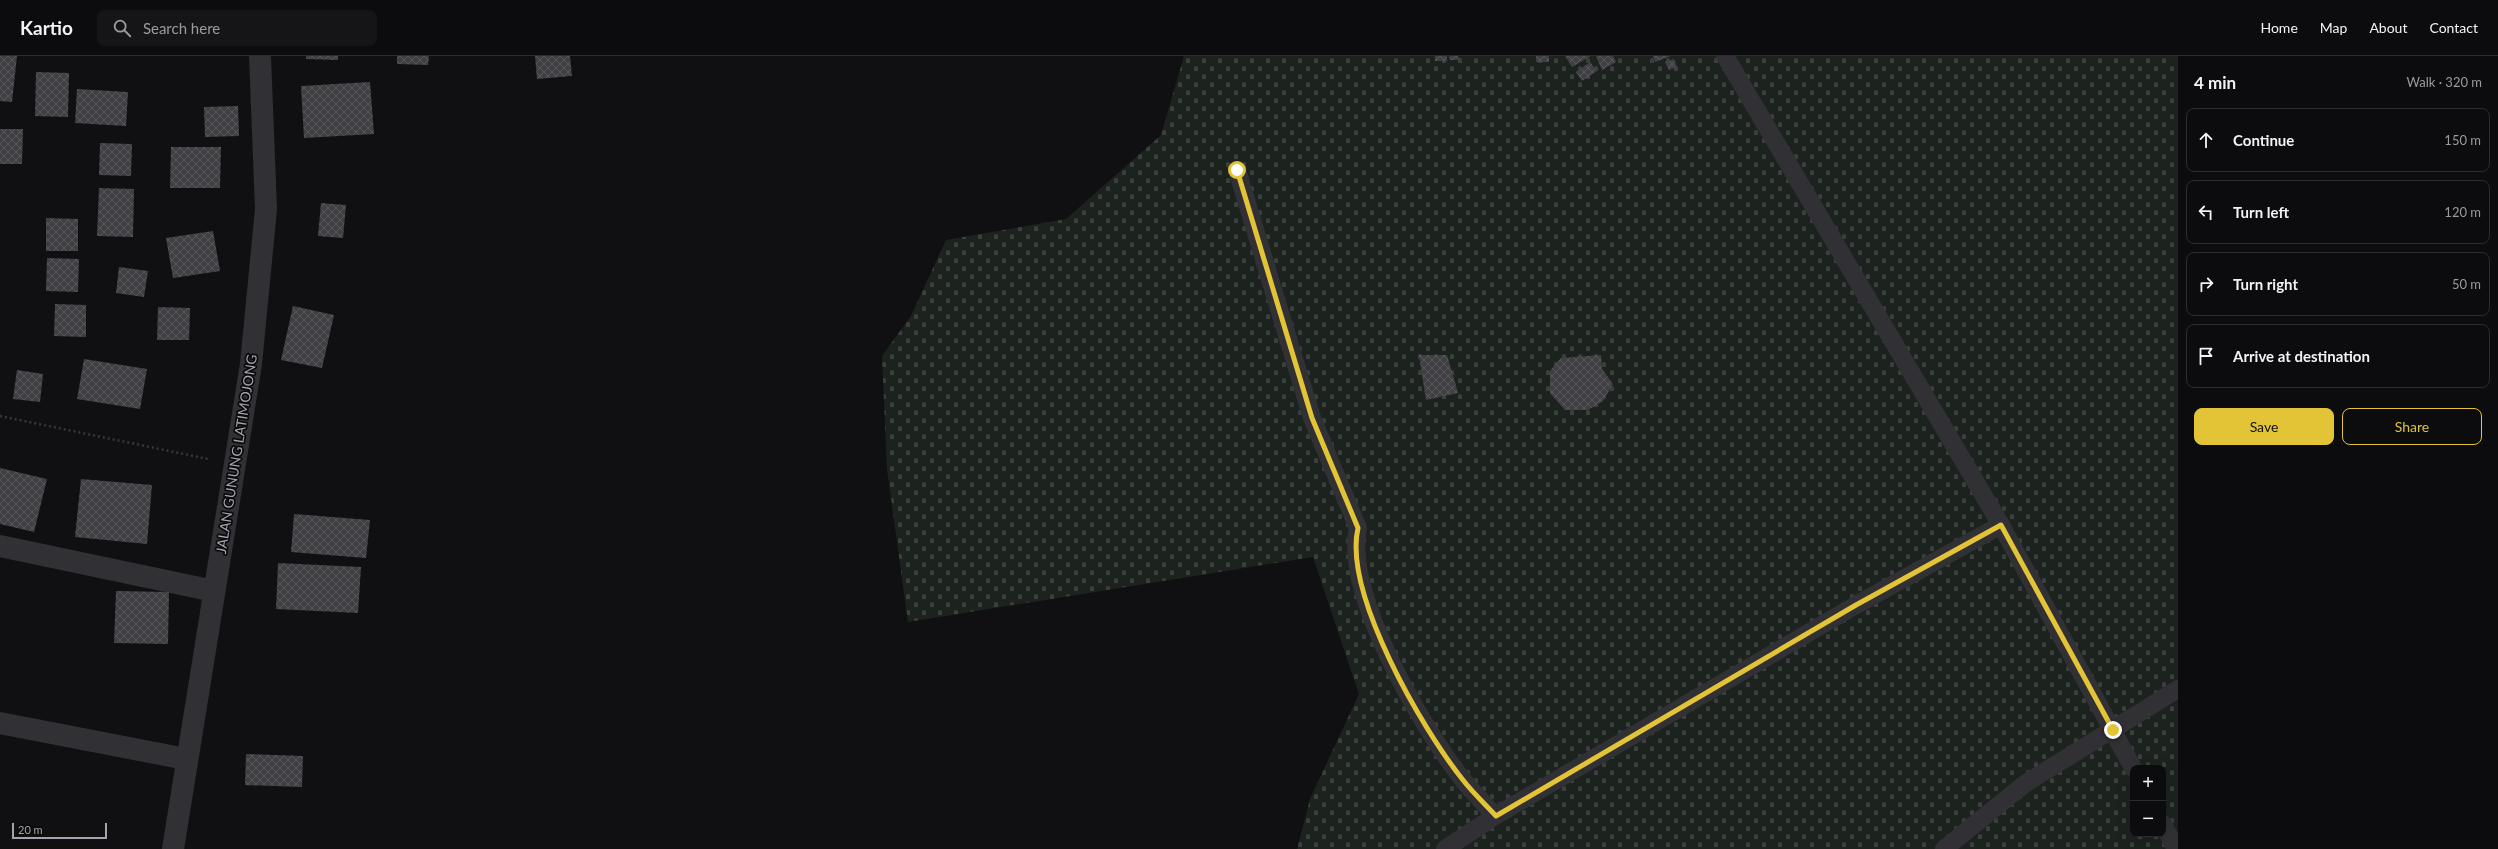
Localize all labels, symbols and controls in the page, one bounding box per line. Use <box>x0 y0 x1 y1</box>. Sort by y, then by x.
search box <box>97 10 377 46</box>
text: Kartio <box>20 16 73 39</box>
icon: search <box>111 17 133 39</box>
text: Search here <box>143 19 220 37</box>
text: Home <box>2260 19 2298 36</box>
text: Map <box>2320 19 2347 36</box>
text: About <box>2369 19 2407 36</box>
text: Contact <box>2429 19 2478 36</box>
text: 4 min <box>2194 72 2236 93</box>
text: Walk · 320 m <box>2406 74 2482 90</box>
icon: ahead <box>2195 129 2217 151</box>
text: Continue <box>2233 131 2294 149</box>
text: 150 m <box>2444 132 2481 148</box>
route start <box>1228 161 1246 179</box>
icon: left <box>2195 201 2217 223</box>
text: Turn left <box>2233 203 2289 221</box>
text: 120 m <box>2444 204 2481 220</box>
icon: right <box>2195 273 2217 295</box>
text: Turn right <box>2233 275 2298 293</box>
text: 50 m <box>2452 276 2481 292</box>
icon: arrive <box>2195 345 2217 367</box>
text: Arrive at destination <box>2233 347 2370 365</box>
street label: JALAN GUNUNG LATIMOJONG <box>212 353 260 555</box>
button: Save <box>2194 408 2334 445</box>
button: Share <box>2342 408 2482 445</box>
route end <box>2104 721 2122 739</box>
map controls <box>2130 765 2166 837</box>
button: + <box>2130 765 2166 801</box>
button: − <box>2130 801 2166 837</box>
scale bar <box>12 821 107 840</box>
text: 20 m <box>18 823 43 836</box>

